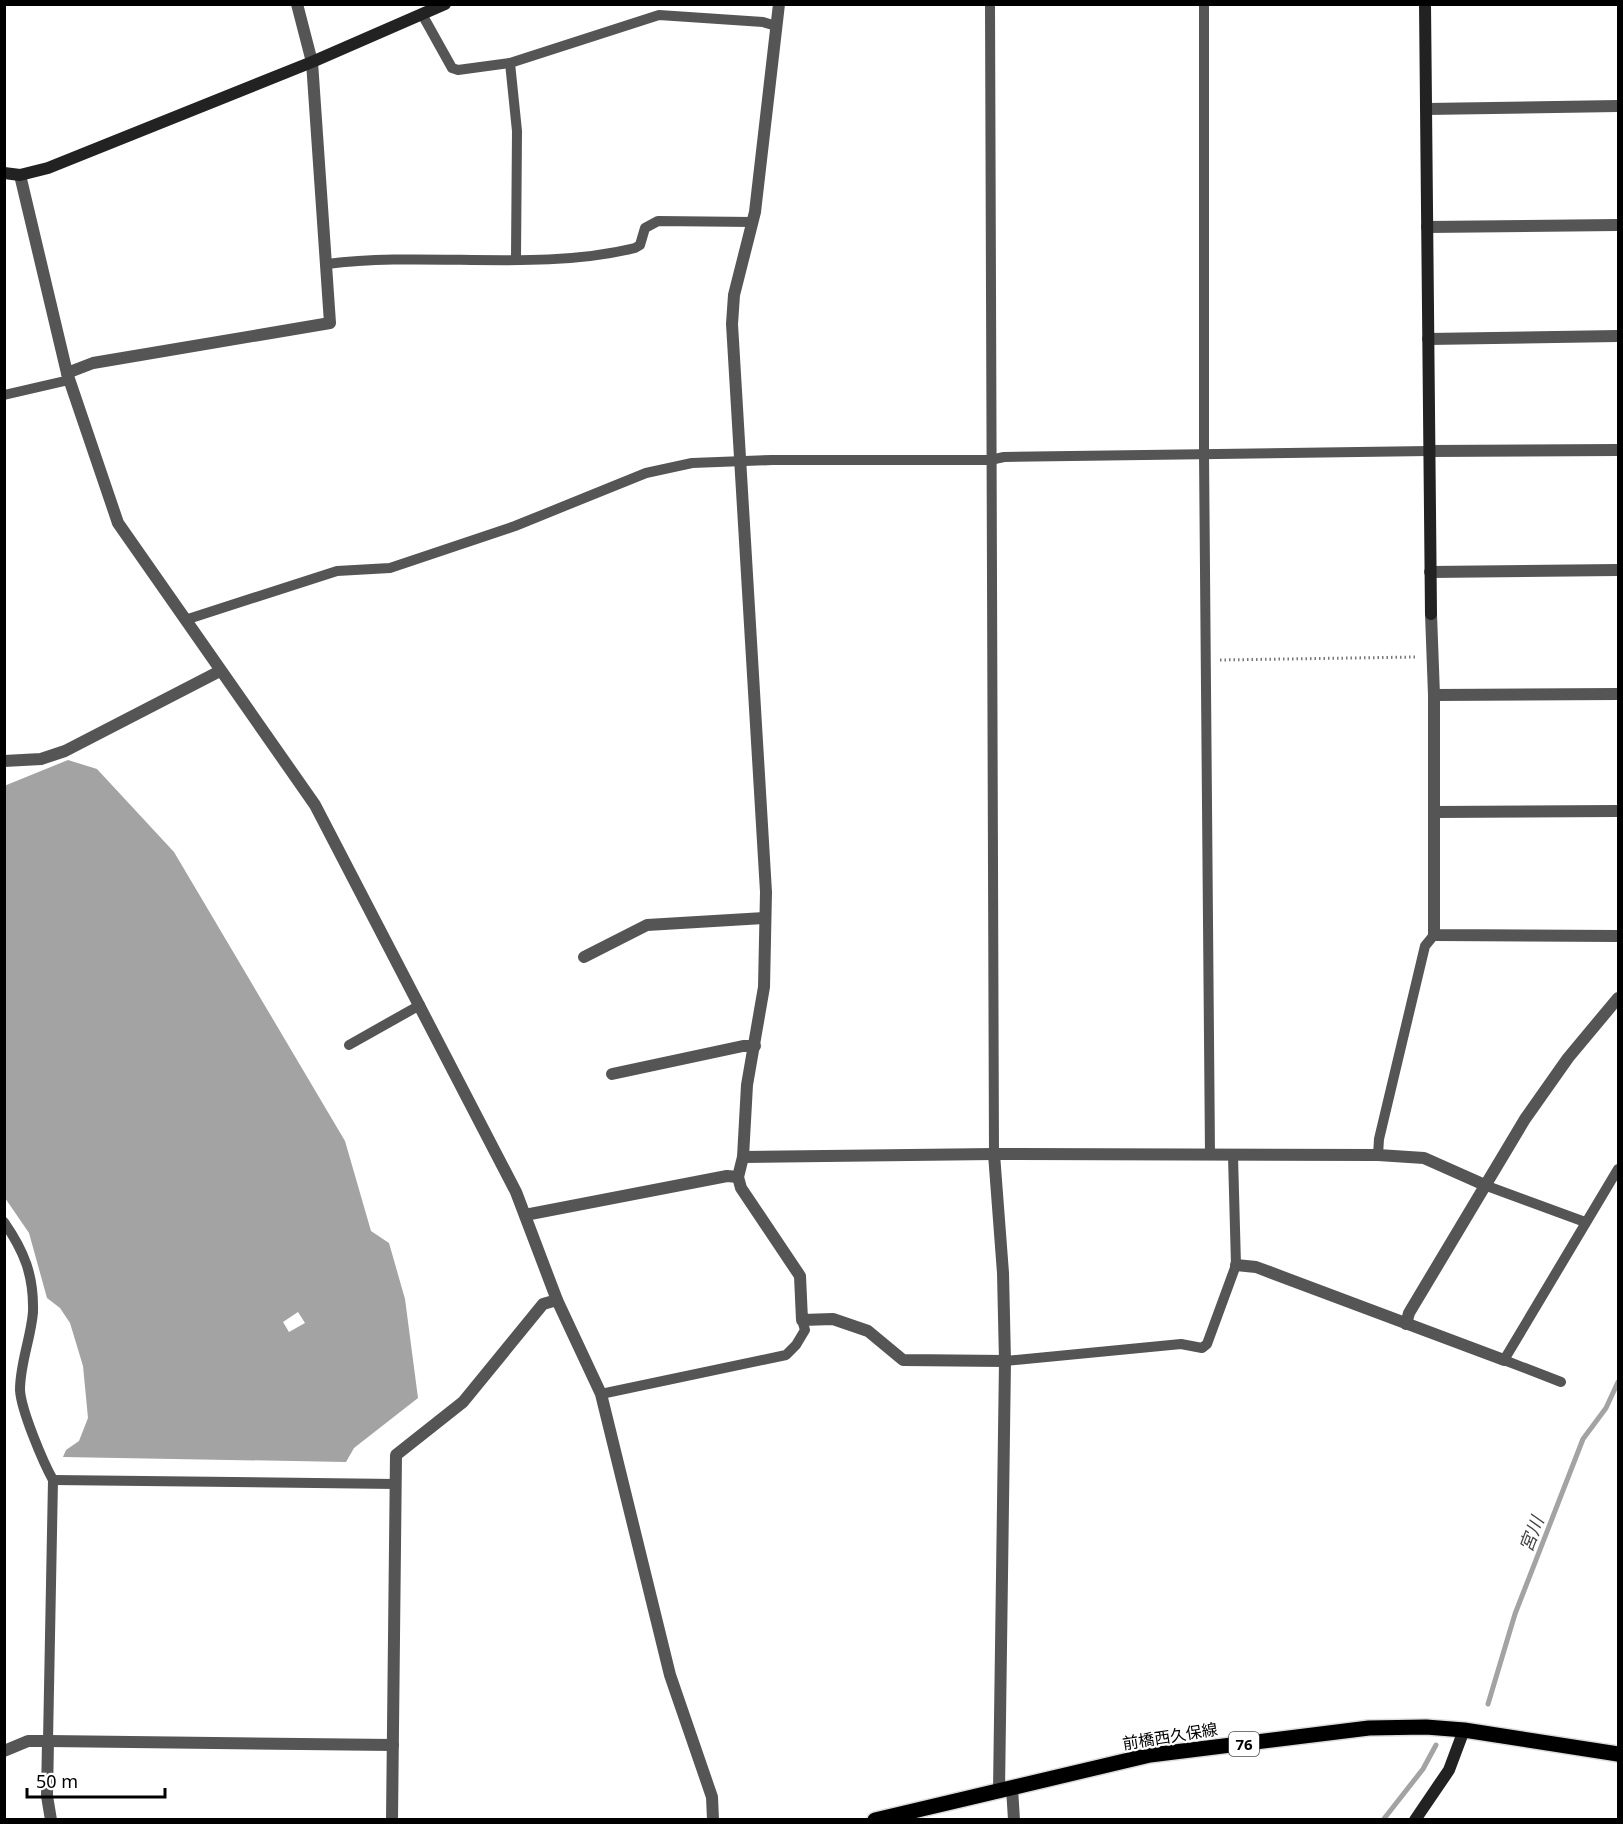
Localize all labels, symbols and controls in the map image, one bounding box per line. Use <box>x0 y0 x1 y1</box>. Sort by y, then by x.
water label: 宮川 <box>1513 1511 1549 1555</box>
street label: 前橋西久保線 <box>1121 1718 1219 1754</box>
road number: 76 <box>1229 1732 1259 1756</box>
scale bar <box>27 1761 165 1799</box>
text: 50 m <box>36 1769 78 1793</box>

